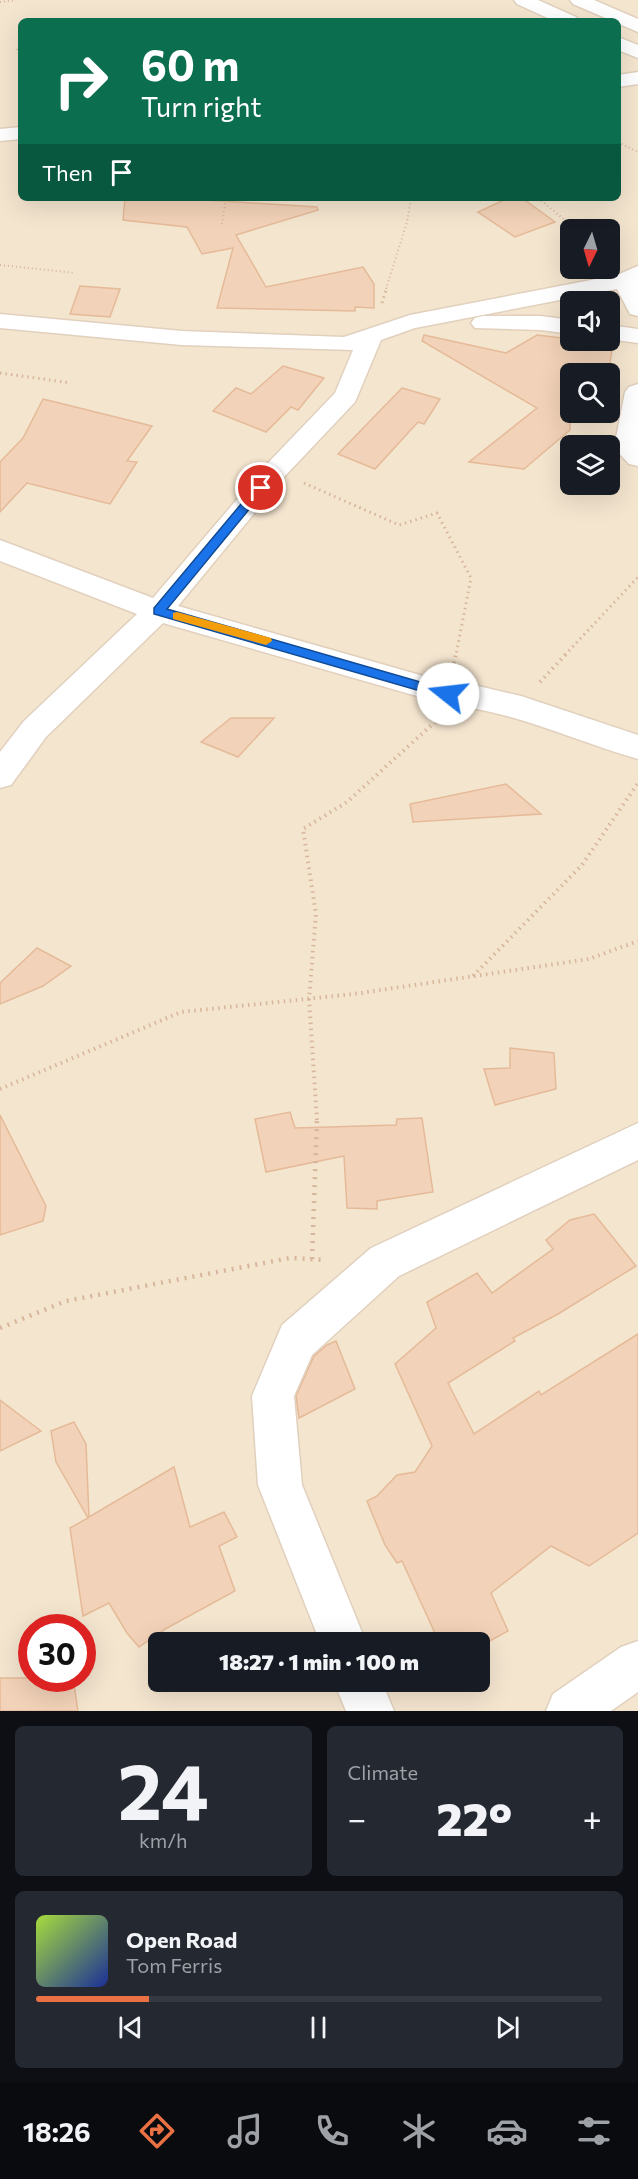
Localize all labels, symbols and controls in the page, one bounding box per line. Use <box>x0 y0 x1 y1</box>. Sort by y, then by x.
text: 60 m <box>141 38 240 90</box>
icon: right <box>42 42 120 120</box>
text: Turn right <box>141 90 261 123</box>
icon: arrive <box>105 156 138 189</box>
text: Then <box>42 159 93 186</box>
north arrow <box>560 219 620 279</box>
map controls <box>560 219 620 495</box>
button: sound <box>560 291 620 351</box>
button: search <box>560 363 620 423</box>
button: layers <box>560 435 620 495</box>
pin <box>235 462 286 513</box>
icon: arrive <box>244 471 277 504</box>
position arrow <box>416 662 480 726</box>
speed limit sign: 30 <box>18 1614 96 1692</box>
text: 18:27 · 1 min · 100 m <box>219 1648 419 1675</box>
text: 24 <box>118 1741 209 1836</box>
text: Climate <box>348 1760 418 1784</box>
text: 22° <box>437 1790 512 1845</box>
text: − <box>348 1797 366 1838</box>
text: + <box>583 1797 602 1838</box>
text: km/h <box>139 1828 188 1852</box>
text: Open Road <box>126 1926 237 1953</box>
text: Tom Ferris <box>126 1953 222 1977</box>
icon: previous <box>114 2011 147 2044</box>
icon: pause <box>302 2011 335 2044</box>
icon: next <box>491 2011 524 2044</box>
icon: directions <box>136 2110 178 2152</box>
icon: music <box>224 2110 266 2152</box>
icon: phone <box>311 2110 353 2152</box>
icon: climate <box>398 2110 440 2152</box>
icon: car <box>486 2110 528 2152</box>
icon: filters <box>573 2110 615 2152</box>
text: 18:26 <box>23 2115 91 2148</box>

